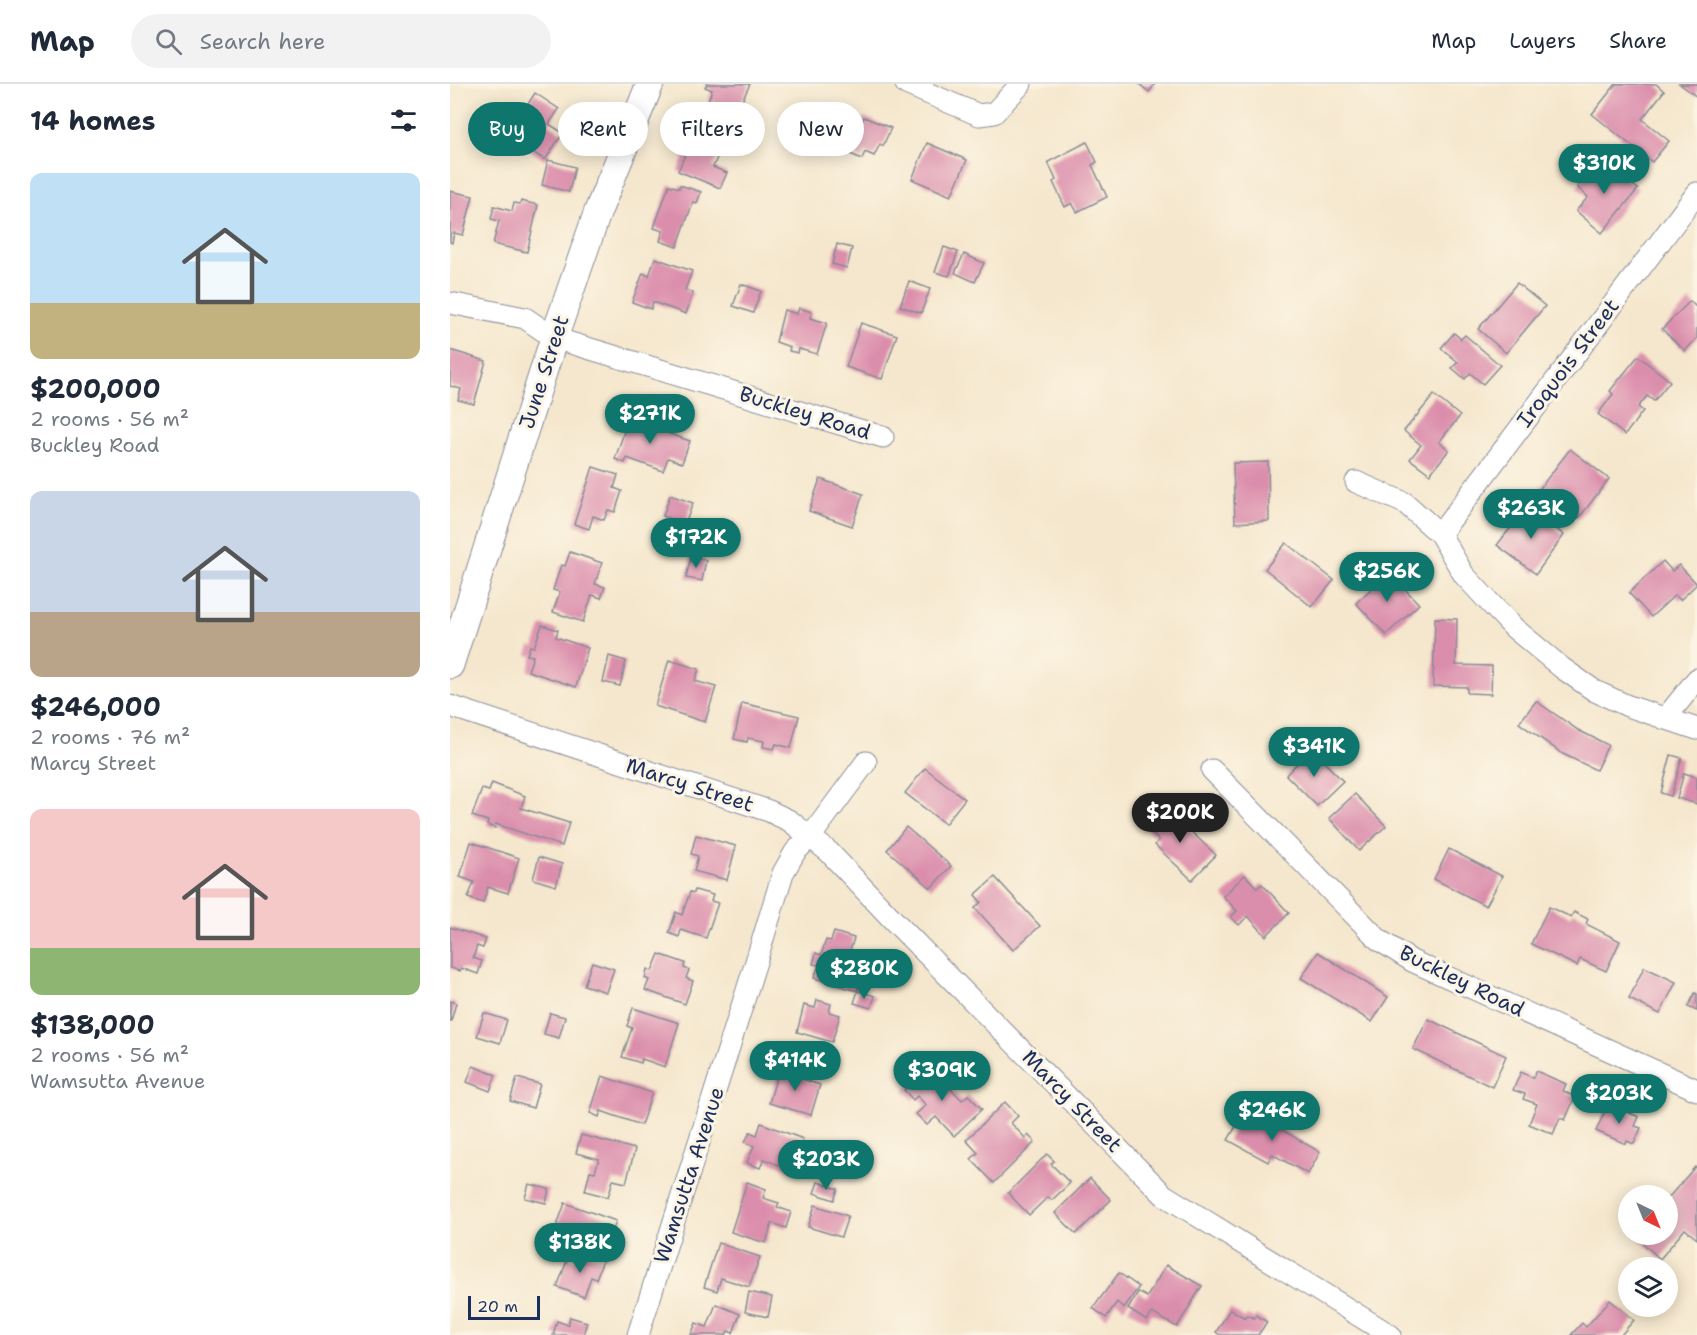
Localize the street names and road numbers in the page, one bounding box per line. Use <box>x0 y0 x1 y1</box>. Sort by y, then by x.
street label: Iroquois Street <box>1510 293 1626 433</box>
street label: June Street <box>512 312 576 432</box>
street label: Buckley Road <box>736 380 874 446</box>
street label: Marcy Street <box>623 751 757 819</box>
street label: Buckley Road <box>1395 939 1529 1023</box>
street label: Marcy Street <box>1016 1044 1128 1158</box>
street label: Wamsutta Avenue <box>647 1083 731 1267</box>

